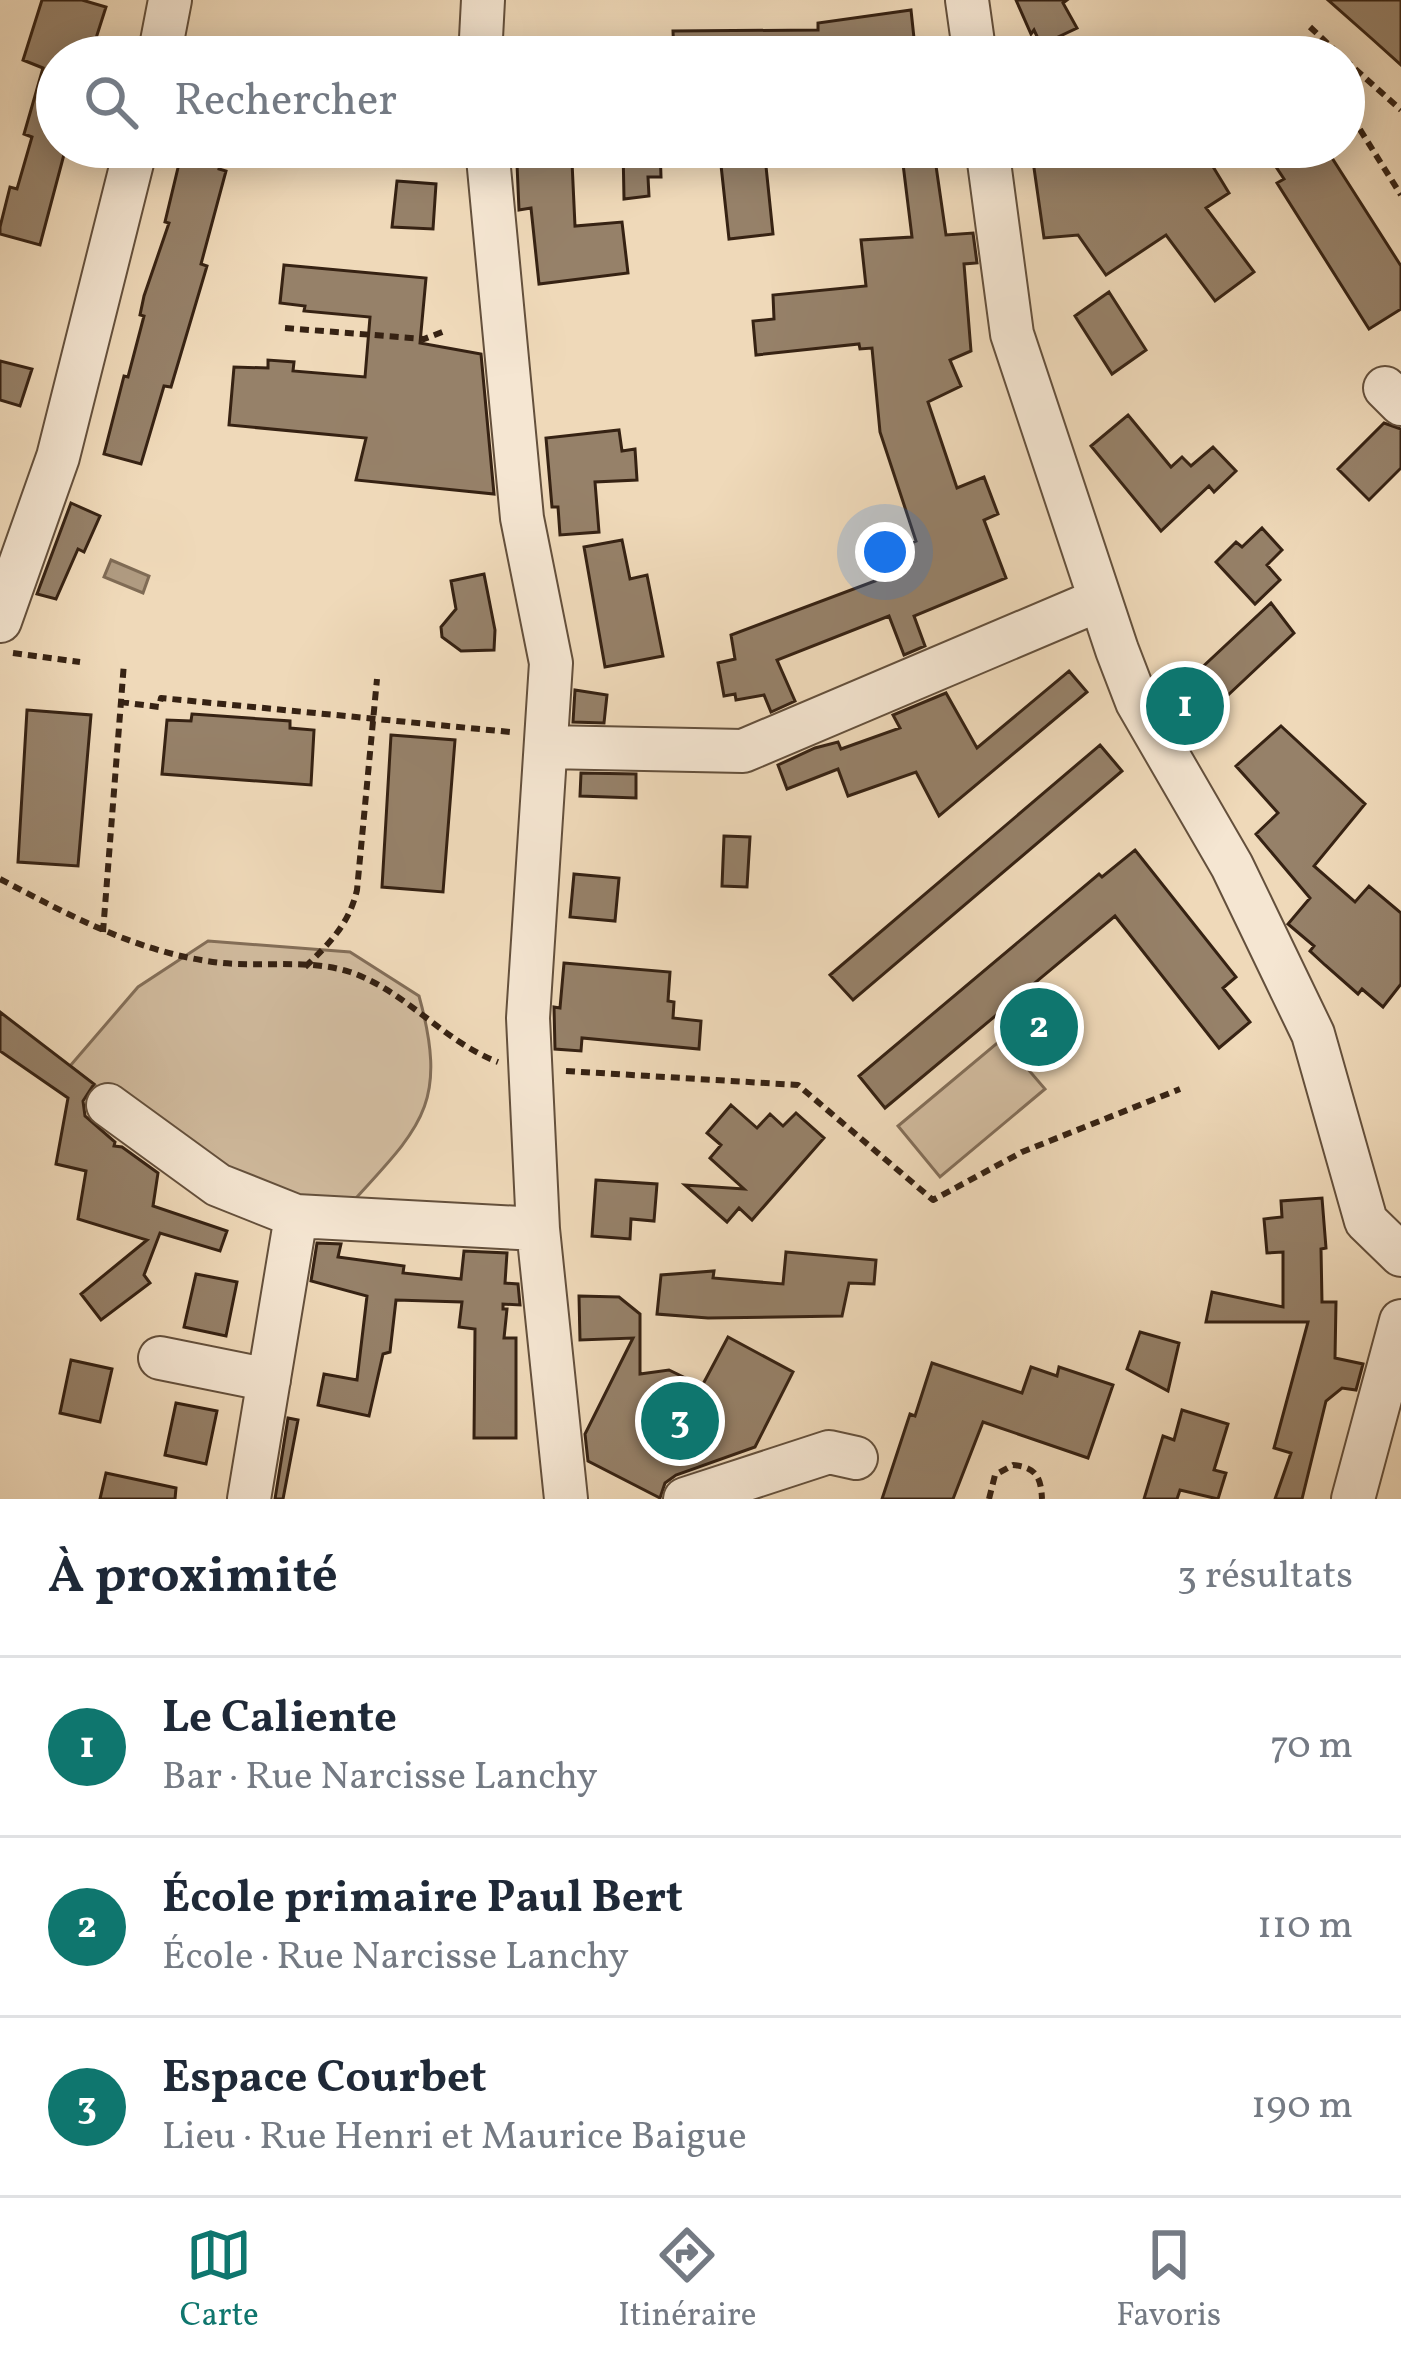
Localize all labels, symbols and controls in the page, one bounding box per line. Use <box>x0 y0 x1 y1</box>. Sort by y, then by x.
search box <box>36 36 1365 168</box>
icon: search <box>78 69 144 135</box>
text: Rechercher <box>174 71 397 134</box>
your location <box>855 522 915 582</box>
pin: 1 <box>1146 661 1224 751</box>
pin: 2 <box>1000 982 1078 1072</box>
pin: 3 <box>641 1376 719 1466</box>
text: À proximité <box>48 1542 338 1613</box>
text: 3 résultats <box>1177 1550 1353 1604</box>
text: Le Caliente <box>162 1688 397 1751</box>
text: 1 <box>79 1720 95 1774</box>
text: 70 m <box>1270 1720 1353 1774</box>
text: Bar · Rue Narcisse Lanchy <box>162 1751 598 1805</box>
text: École primaire Paul Bert <box>162 1868 683 1931</box>
text: 2 <box>77 1900 97 1954</box>
text: 110 m <box>1257 1900 1353 1954</box>
text: École · Rue Narcisse Lanchy <box>162 1931 629 1985</box>
text: Espace Courbet <box>162 2048 487 2111</box>
text: 3 <box>77 2080 97 2134</box>
text: 190 m <box>1251 2080 1353 2134</box>
text: Lieu · Rue Henri et Maurice Baigue <box>162 2111 747 2165</box>
tab: Carte <box>180 2222 259 2340</box>
tab: Itinéraire <box>618 2222 757 2340</box>
tab: Favoris <box>1116 2222 1221 2340</box>

